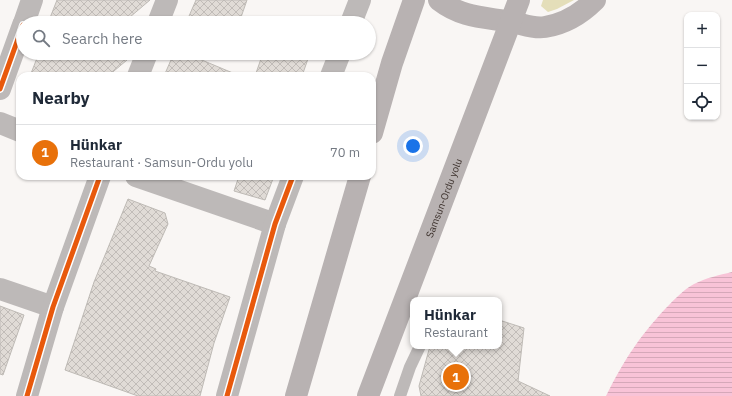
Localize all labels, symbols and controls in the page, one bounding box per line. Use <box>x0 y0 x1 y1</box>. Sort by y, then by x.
map controls <box>684 12 720 120</box>
button: + <box>684 12 720 48</box>
search box <box>16 16 376 60</box>
icon: search <box>30 27 52 49</box>
text: Search here <box>62 29 142 48</box>
button: − <box>684 48 720 84</box>
button: locate <box>684 84 720 120</box>
text: Nearby <box>32 87 90 109</box>
text: Hünkar <box>70 135 122 154</box>
your location <box>403 136 423 156</box>
text: 1 <box>41 144 49 161</box>
text: 70 m <box>330 144 360 161</box>
text: Restaurant · Samsun-Ordu yolu <box>70 154 253 171</box>
street label: Samsun-Ordu yolu <box>423 156 465 239</box>
popup <box>410 297 502 349</box>
text: Hünkar <box>424 305 476 324</box>
text: Restaurant <box>424 324 488 341</box>
pin: 1 <box>443 362 469 392</box>

